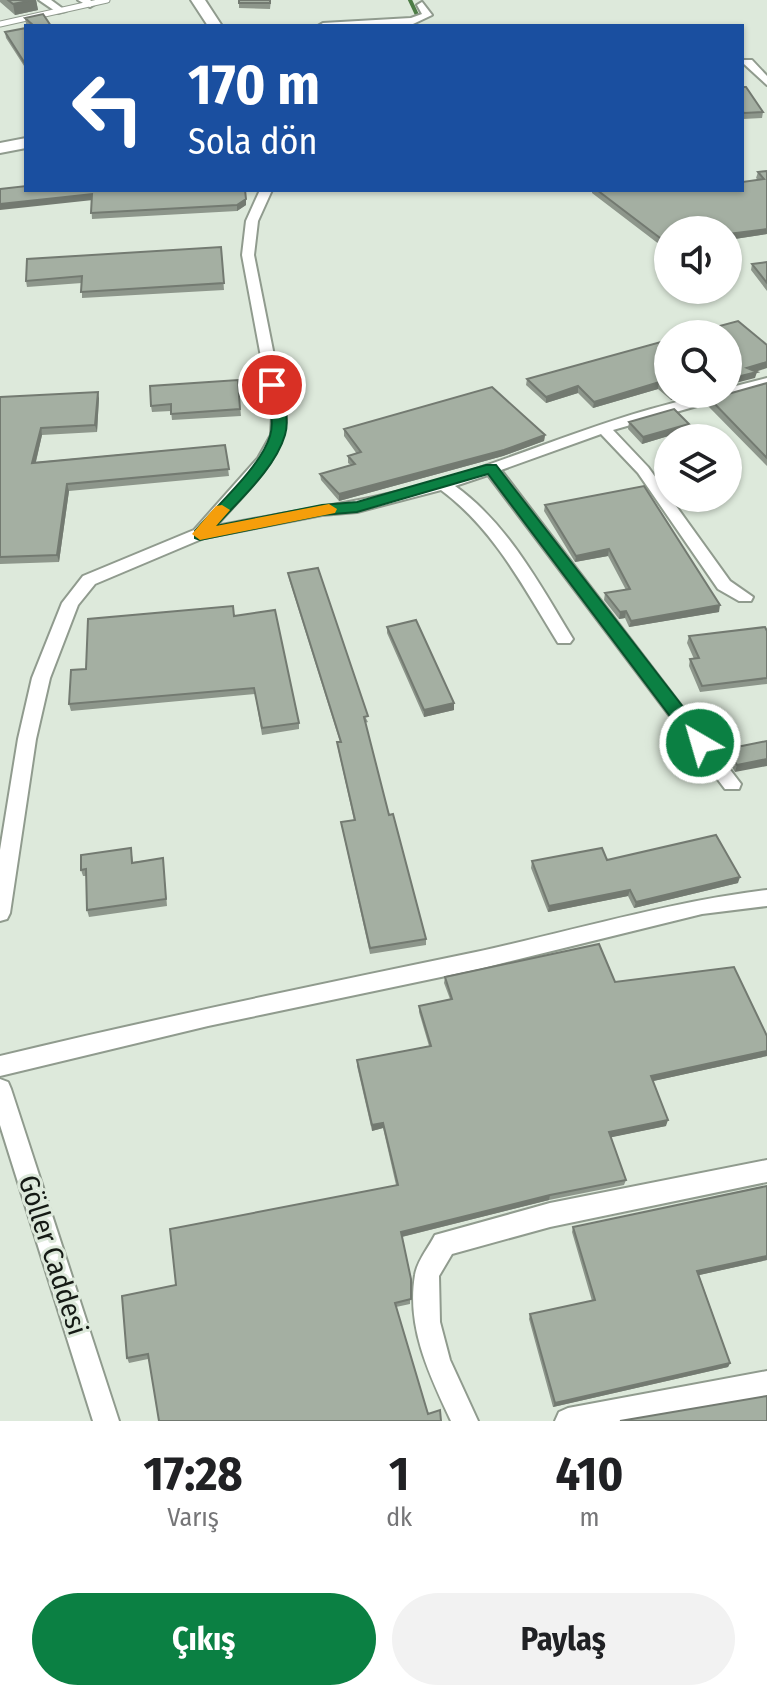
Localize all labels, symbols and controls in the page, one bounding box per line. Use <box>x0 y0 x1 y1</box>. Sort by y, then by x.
text: 170 m <box>188 52 320 119</box>
icon: left <box>56 56 160 160</box>
text: Sola dön <box>188 120 317 164</box>
map controls <box>654 216 742 512</box>
button: sound <box>654 216 742 304</box>
button: search <box>654 320 742 408</box>
pin <box>238 351 306 419</box>
icon: arrive <box>250 363 294 407</box>
button: layers <box>654 424 742 512</box>
position arrow <box>658 701 742 785</box>
street label: Göller Caddesi <box>12 1171 94 1339</box>
text: 17:28 <box>143 1445 243 1503</box>
text: 1 <box>389 1445 409 1503</box>
text: 410 <box>556 1445 624 1503</box>
text: Varış <box>167 1502 219 1533</box>
text: dk <box>386 1502 412 1533</box>
text: m <box>580 1502 600 1533</box>
button: Çıkış <box>32 1593 376 1685</box>
button: Paylaş <box>392 1593 735 1685</box>

